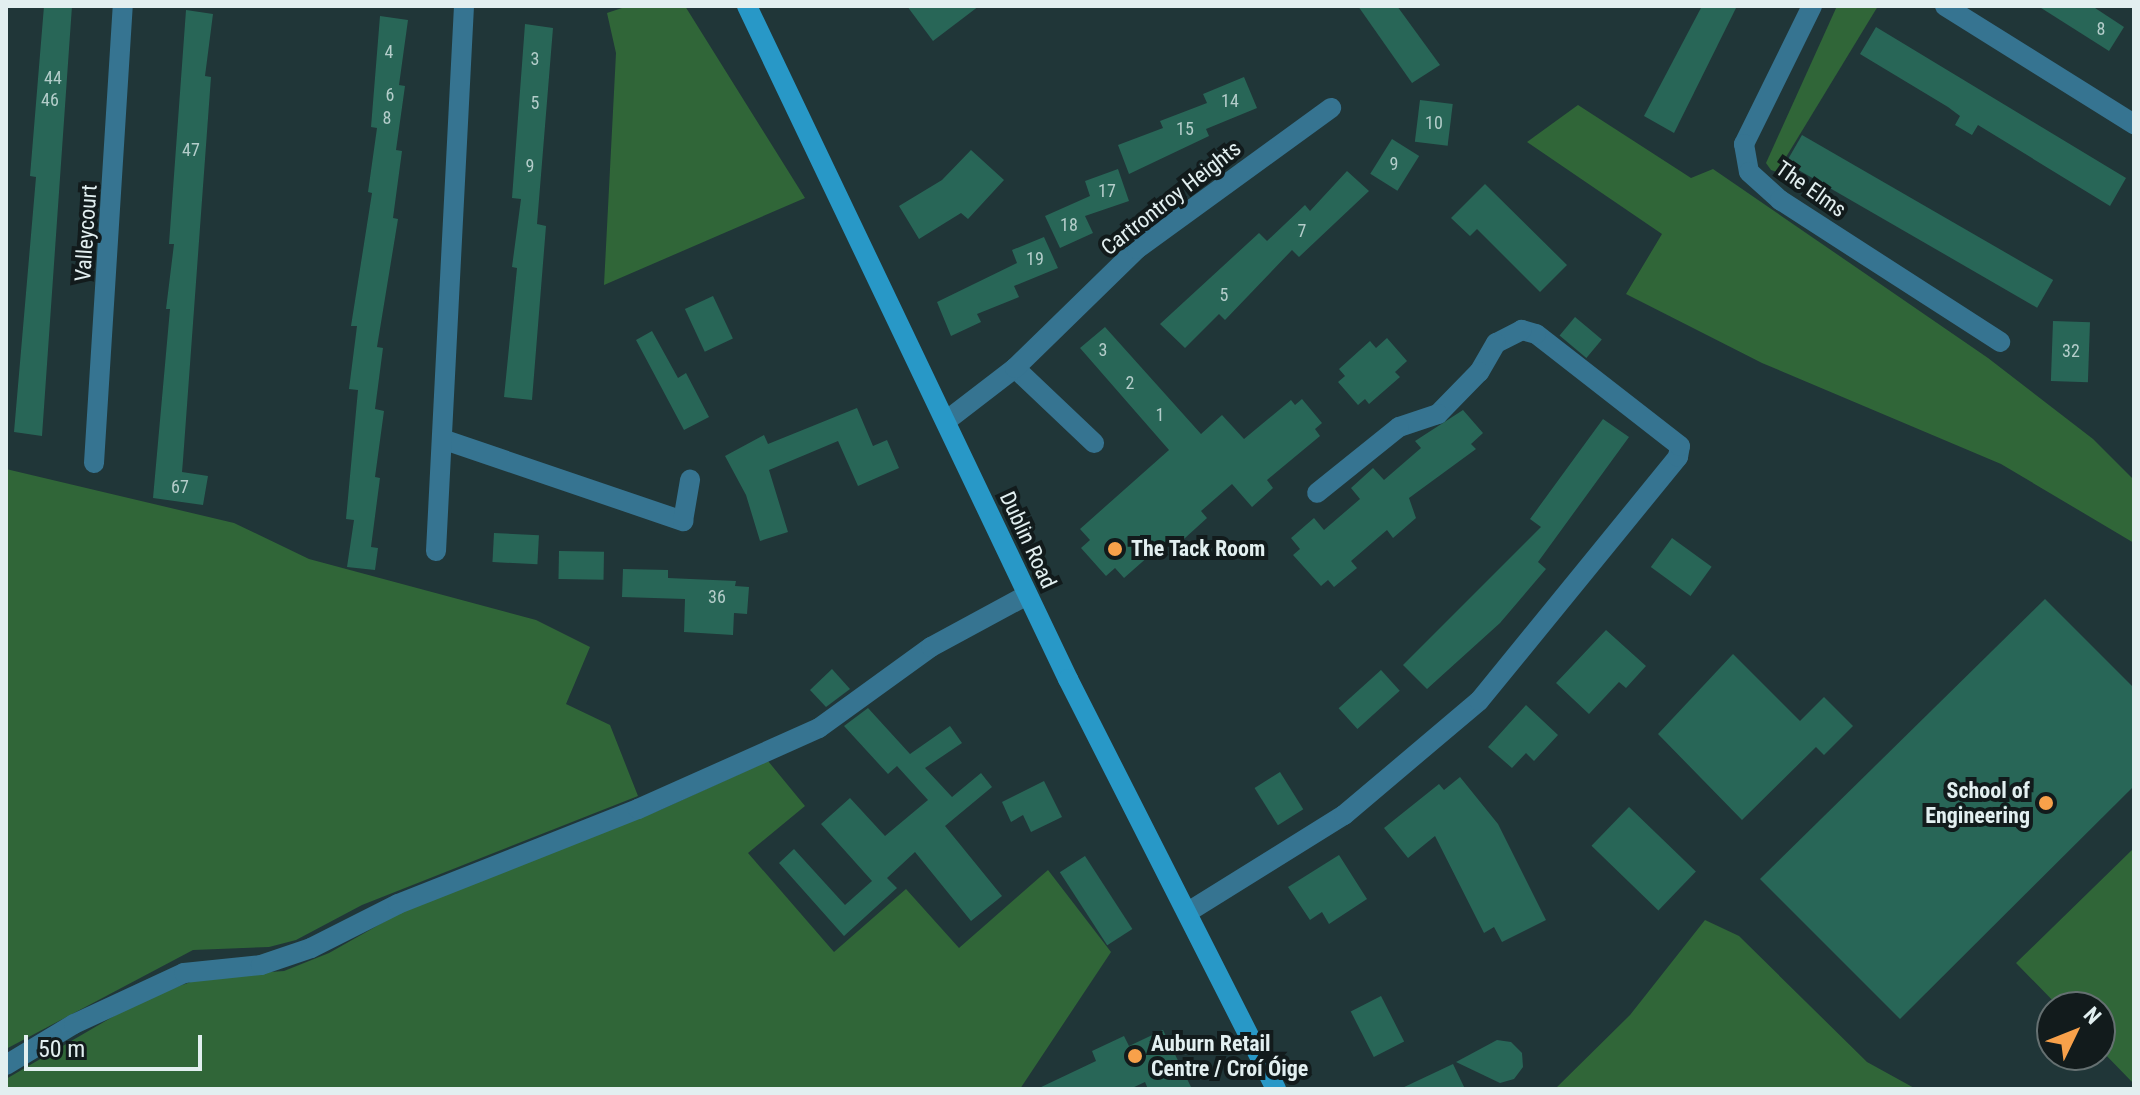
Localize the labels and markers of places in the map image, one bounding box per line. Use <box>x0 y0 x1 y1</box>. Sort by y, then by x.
place label: The Tack Room <box>1131 536 1266 562</box>
marker: The Tack Room <box>1106 540 1124 558</box>
place label: School of Engineering <box>1925 777 2030 828</box>
marker: School of Engineering <box>2037 794 2055 812</box>
place label: Auburn Retail Centre / Croí Óige <box>1151 1030 1308 1082</box>
marker: Auburn Retail Centre / Croí Óige <box>1126 1047 1144 1065</box>

